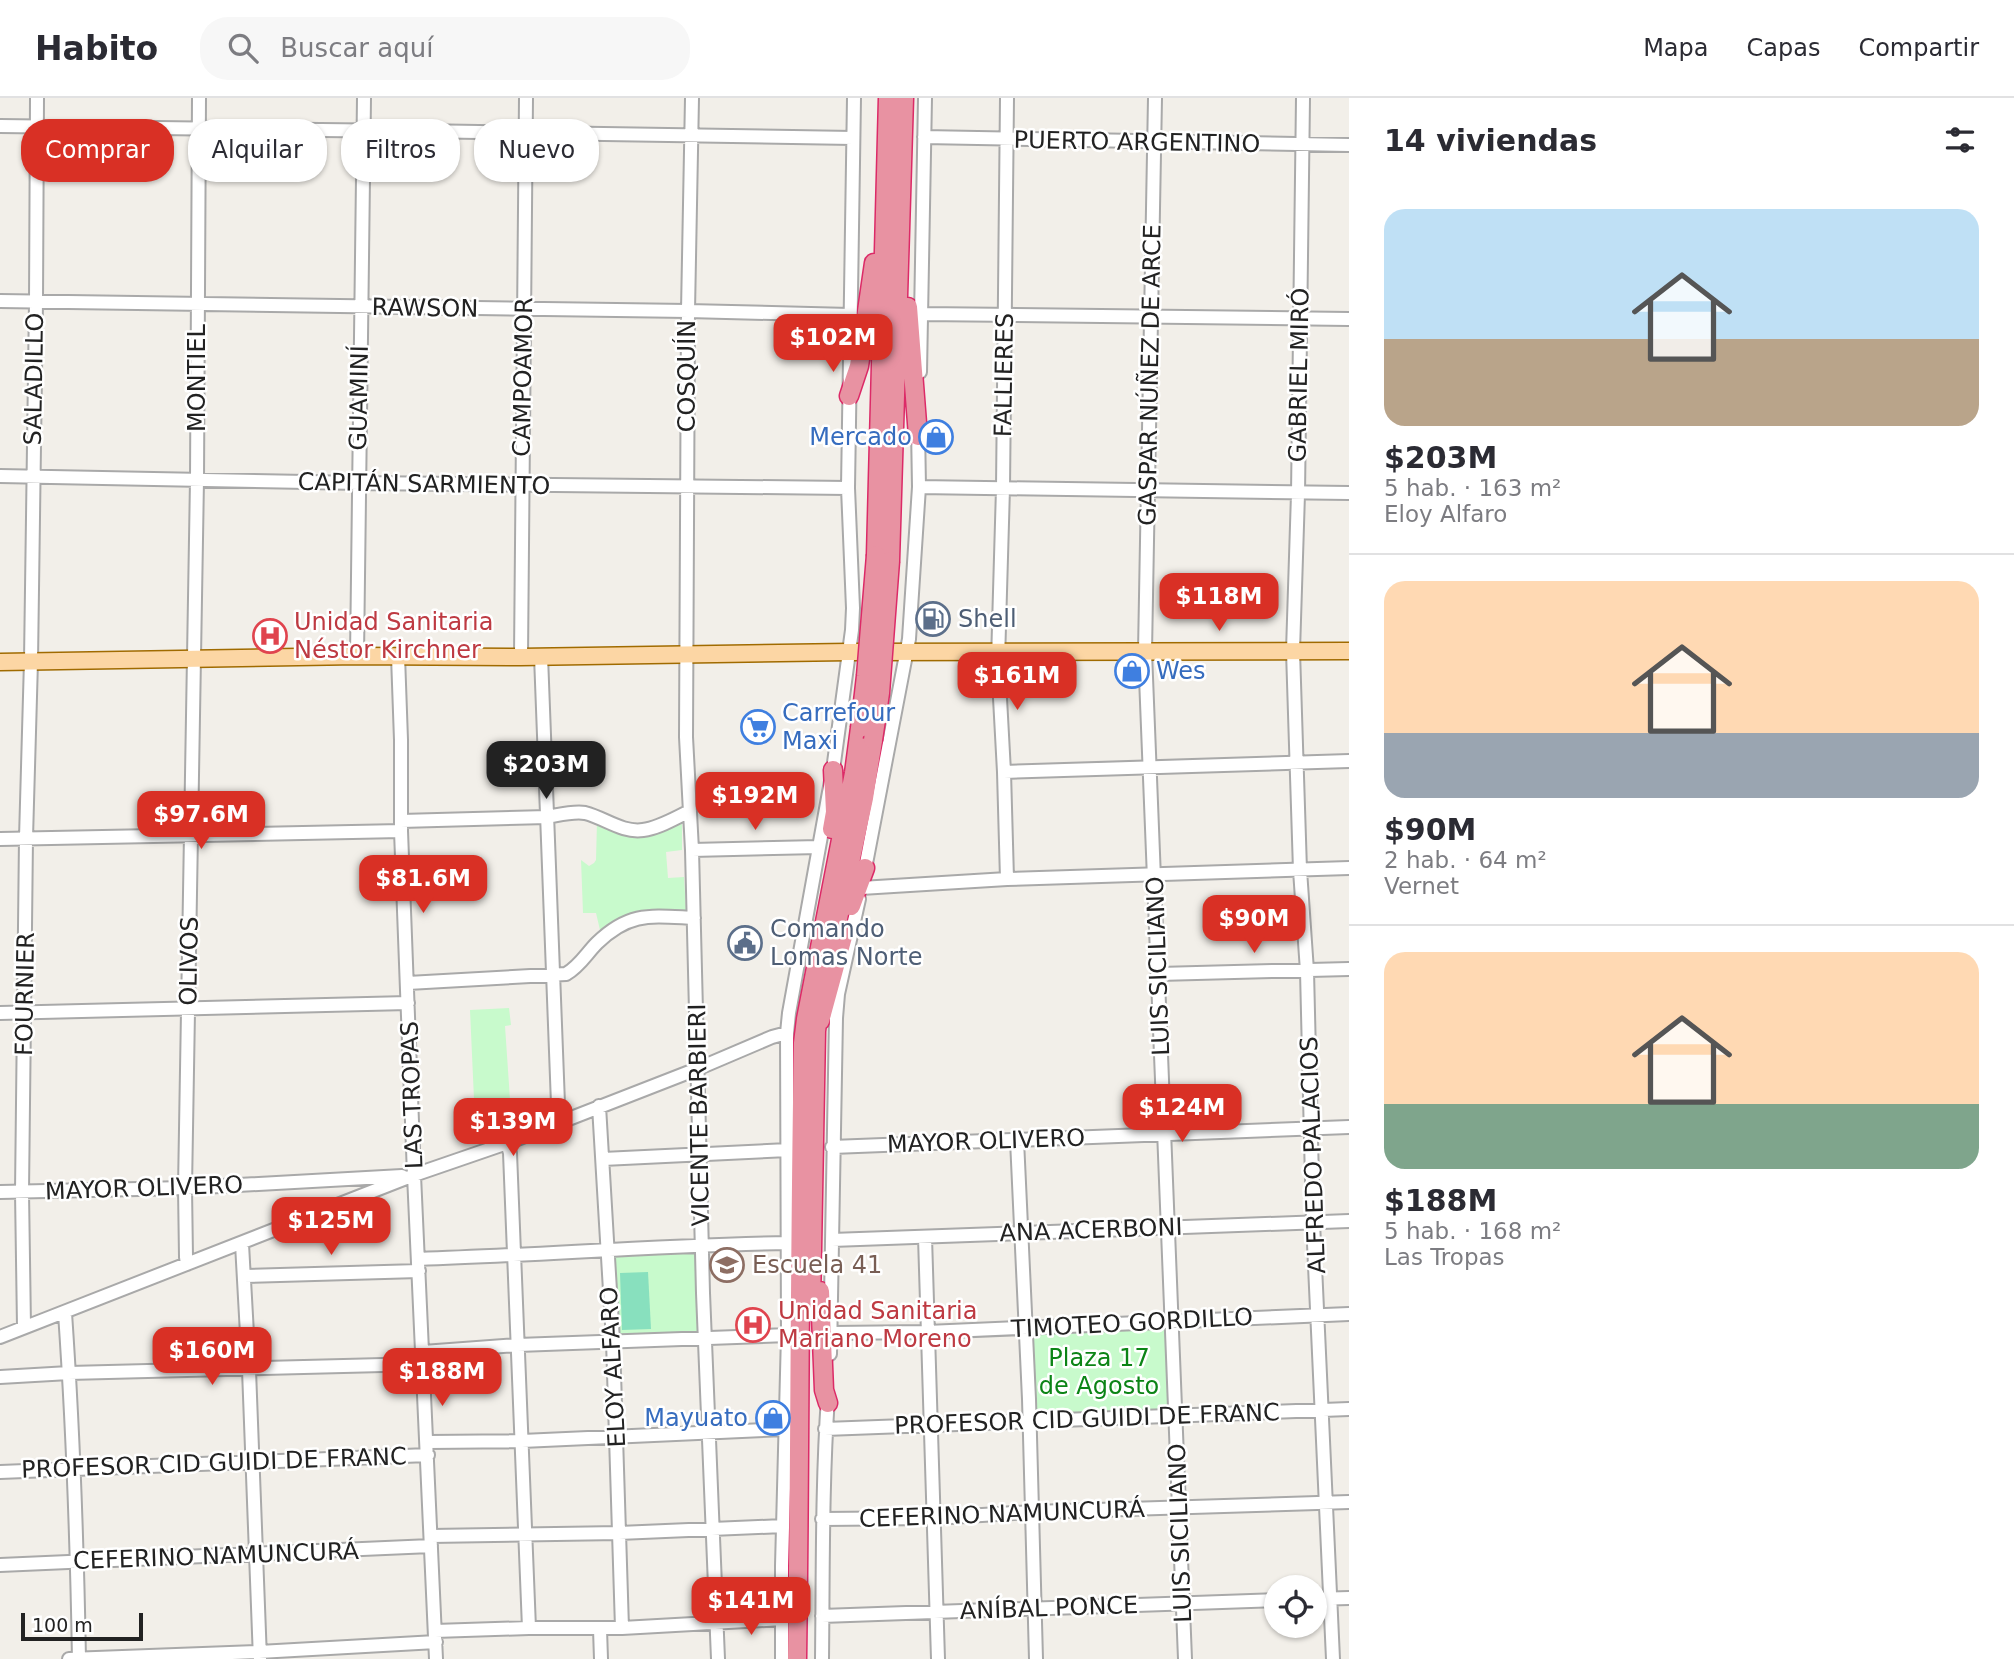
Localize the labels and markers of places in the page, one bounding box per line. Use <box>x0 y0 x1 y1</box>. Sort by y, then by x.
pin: $102M <box>784 314 882 374</box>
shop icon: Mercado <box>917 418 955 456</box>
place label: Mercado <box>809 423 912 451</box>
pin: $118M <box>1170 574 1268 633</box>
fuel station icon: Shell <box>914 600 952 638</box>
place label: Shell <box>958 605 1017 633</box>
place label: Unidad Sanitaria Néstor Kirchner <box>294 608 493 664</box>
hospital icon: Unidad Sanitaria Néstor Kirchner <box>251 617 289 655</box>
pin: $161M <box>968 652 1066 712</box>
shop icon: Wes <box>1113 652 1151 690</box>
place label: Wes <box>1156 657 1206 685</box>
place label: Carrefour Maxi <box>782 699 895 755</box>
supermarket icon: Carrefour Maxi <box>739 708 777 746</box>
pin: $203M <box>497 742 595 801</box>
pin: $192M <box>706 772 804 832</box>
pin: $97.6M <box>144 792 258 851</box>
pin: $81.6M <box>366 856 480 915</box>
pin: $90M <box>1213 896 1295 955</box>
place label: Comando Lomas Norte <box>770 915 923 971</box>
public building icon: Comando Lomas Norte <box>726 924 764 962</box>
pin: $124M <box>1133 1084 1231 1144</box>
pin: $139M <box>464 1098 562 1158</box>
pin: $125M <box>282 1198 380 1257</box>
school or university icon: Escuela 41 <box>708 1246 746 1284</box>
place label: Escuela 41 <box>752 1251 882 1279</box>
place label: Unidad Sanitaria Mariano Moreno <box>778 1297 977 1353</box>
hospital icon: Unidad Sanitaria Mariano Moreno <box>734 1306 772 1344</box>
pin: $160M <box>163 1328 261 1387</box>
pin: $188M <box>393 1348 491 1408</box>
shop icon: Mayuato <box>754 1399 792 1437</box>
place label: Mayuato <box>644 1404 748 1432</box>
pin: $141M <box>702 1578 800 1637</box>

